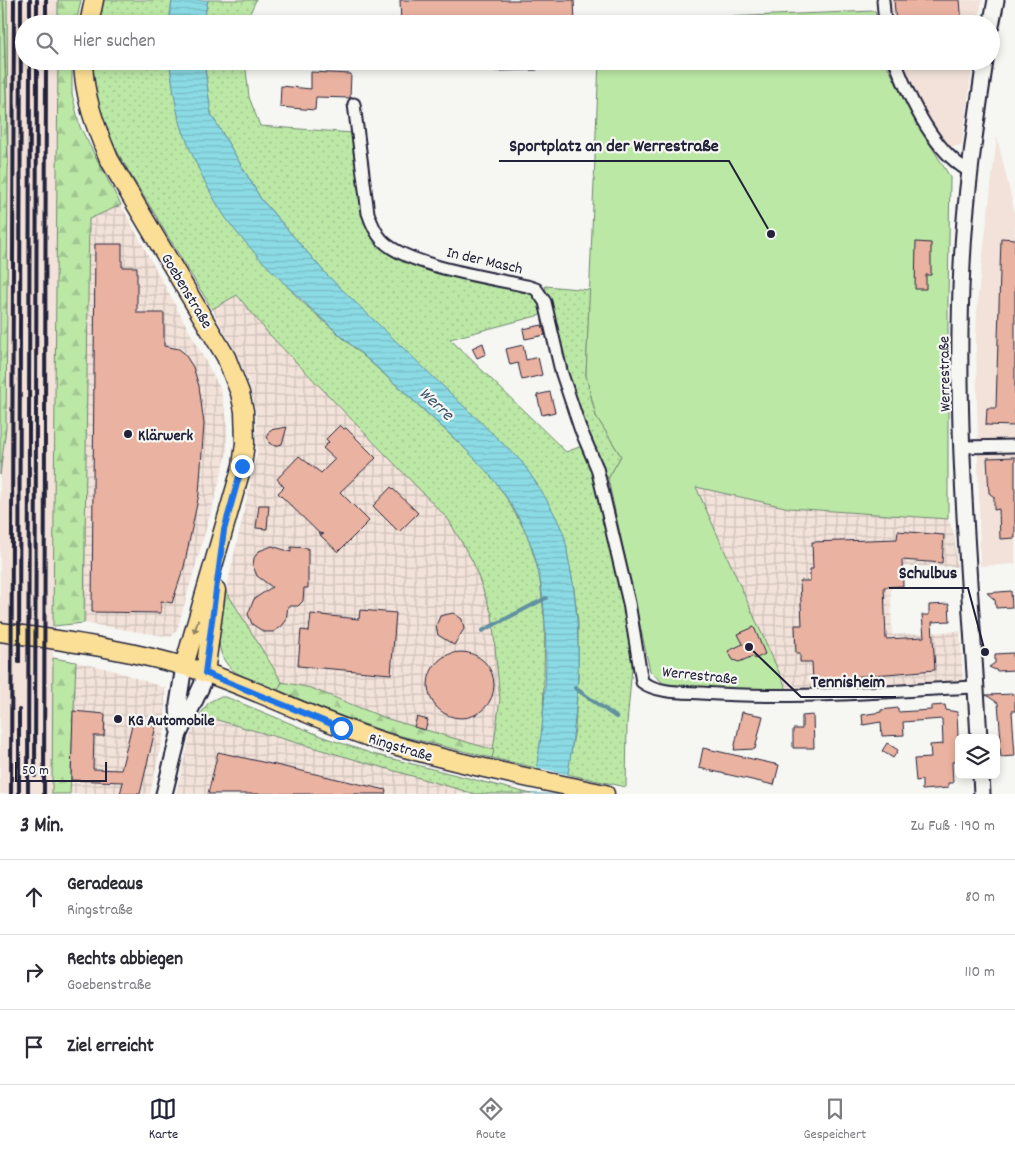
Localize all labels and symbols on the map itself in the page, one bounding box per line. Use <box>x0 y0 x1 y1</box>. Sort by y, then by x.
callout: Sportplatz an der Werrestraße <box>499 128 729 161</box>
text: Sportplatz an der Werrestraße <box>509 135 719 160</box>
street label: In der Masch <box>444 242 525 281</box>
street label: Goebenstraße <box>154 249 217 333</box>
street label: Werrestraße <box>933 336 958 412</box>
water label: Werre <box>412 382 459 428</box>
place label: Klärwerk <box>138 425 193 448</box>
marker: Klärwerk <box>122 428 134 440</box>
route end <box>231 455 254 478</box>
callout: Schulbus <box>889 555 968 588</box>
text: Schulbus <box>899 562 958 587</box>
one-way arrow <box>191 619 199 634</box>
street label: Werrestraße <box>661 661 739 692</box>
callout: Tennisheim <box>801 664 896 697</box>
text: Tennisheim <box>811 671 885 696</box>
place label: KG Automobile <box>128 710 215 733</box>
marker: KG Automobile <box>112 713 124 725</box>
route start <box>330 717 353 740</box>
street label: Ringstraße <box>365 728 435 769</box>
scale bar <box>15 759 108 782</box>

